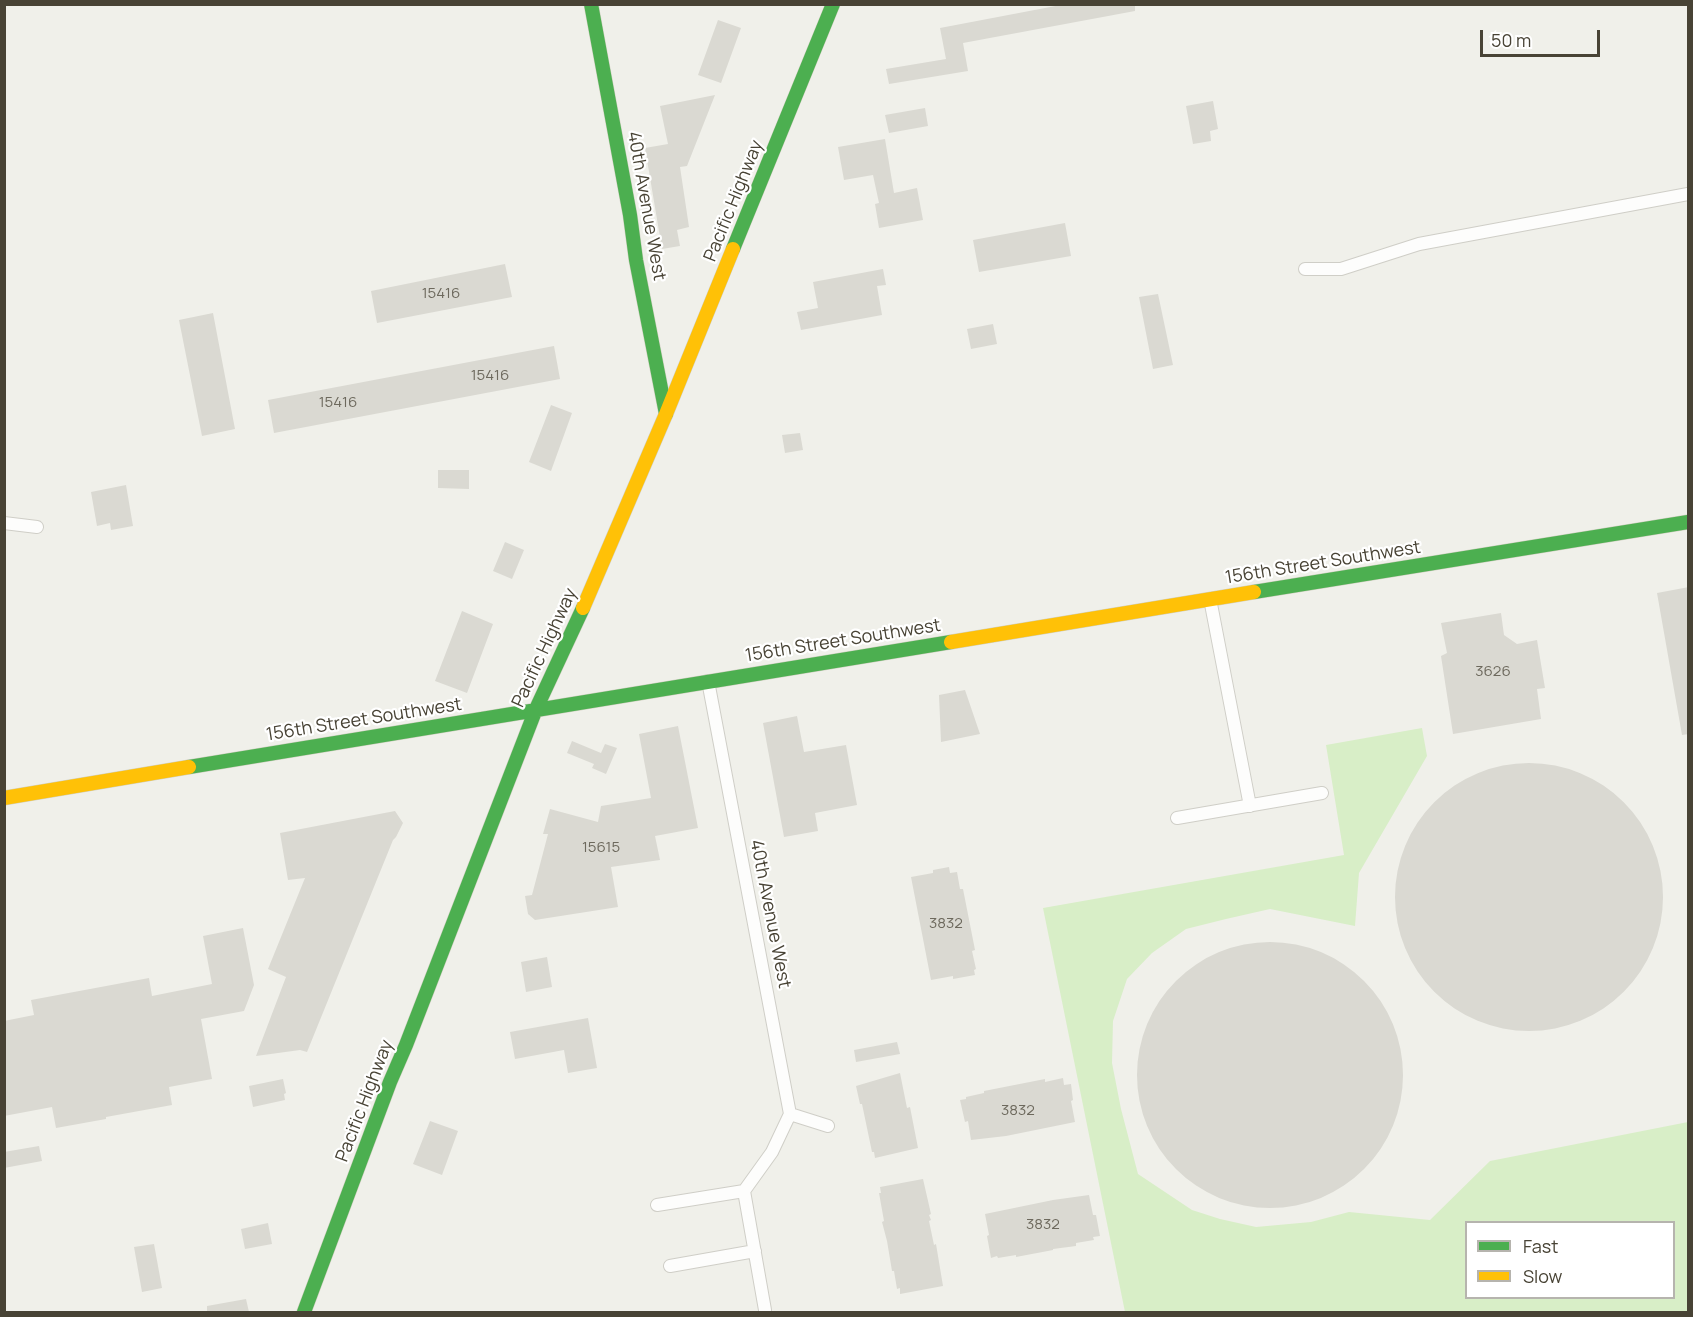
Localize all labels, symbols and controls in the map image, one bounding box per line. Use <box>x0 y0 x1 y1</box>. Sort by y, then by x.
scale bar <box>1483 18 1603 56</box>
text: 50 m <box>1491 28 1531 52</box>
street label: 40th Avenue West <box>622 130 670 282</box>
street label: Pacific Highway <box>700 137 768 265</box>
house number: 15416 <box>422 285 460 303</box>
house number: 15416 <box>471 367 509 385</box>
house number: 15416 <box>319 394 357 412</box>
street label: 156th Street Southwest <box>1224 537 1422 589</box>
street label: Pacific Highway <box>508 585 582 711</box>
street label: 156th Street Southwest <box>744 615 942 667</box>
house number: 3626 <box>1475 663 1511 681</box>
street label: 156th Street Southwest <box>265 694 463 746</box>
street label: 40th Avenue West <box>745 838 795 990</box>
house number: 15615 <box>582 839 620 857</box>
house number: 3832 <box>929 915 963 933</box>
street label: Pacific Highway <box>332 1037 398 1165</box>
house number: 3832 <box>1001 1102 1035 1120</box>
house number: 3832 <box>1026 1216 1060 1234</box>
legend <box>1465 1221 1675 1299</box>
text: Fast <box>1523 1234 1558 1258</box>
text: Slow <box>1523 1264 1562 1288</box>

